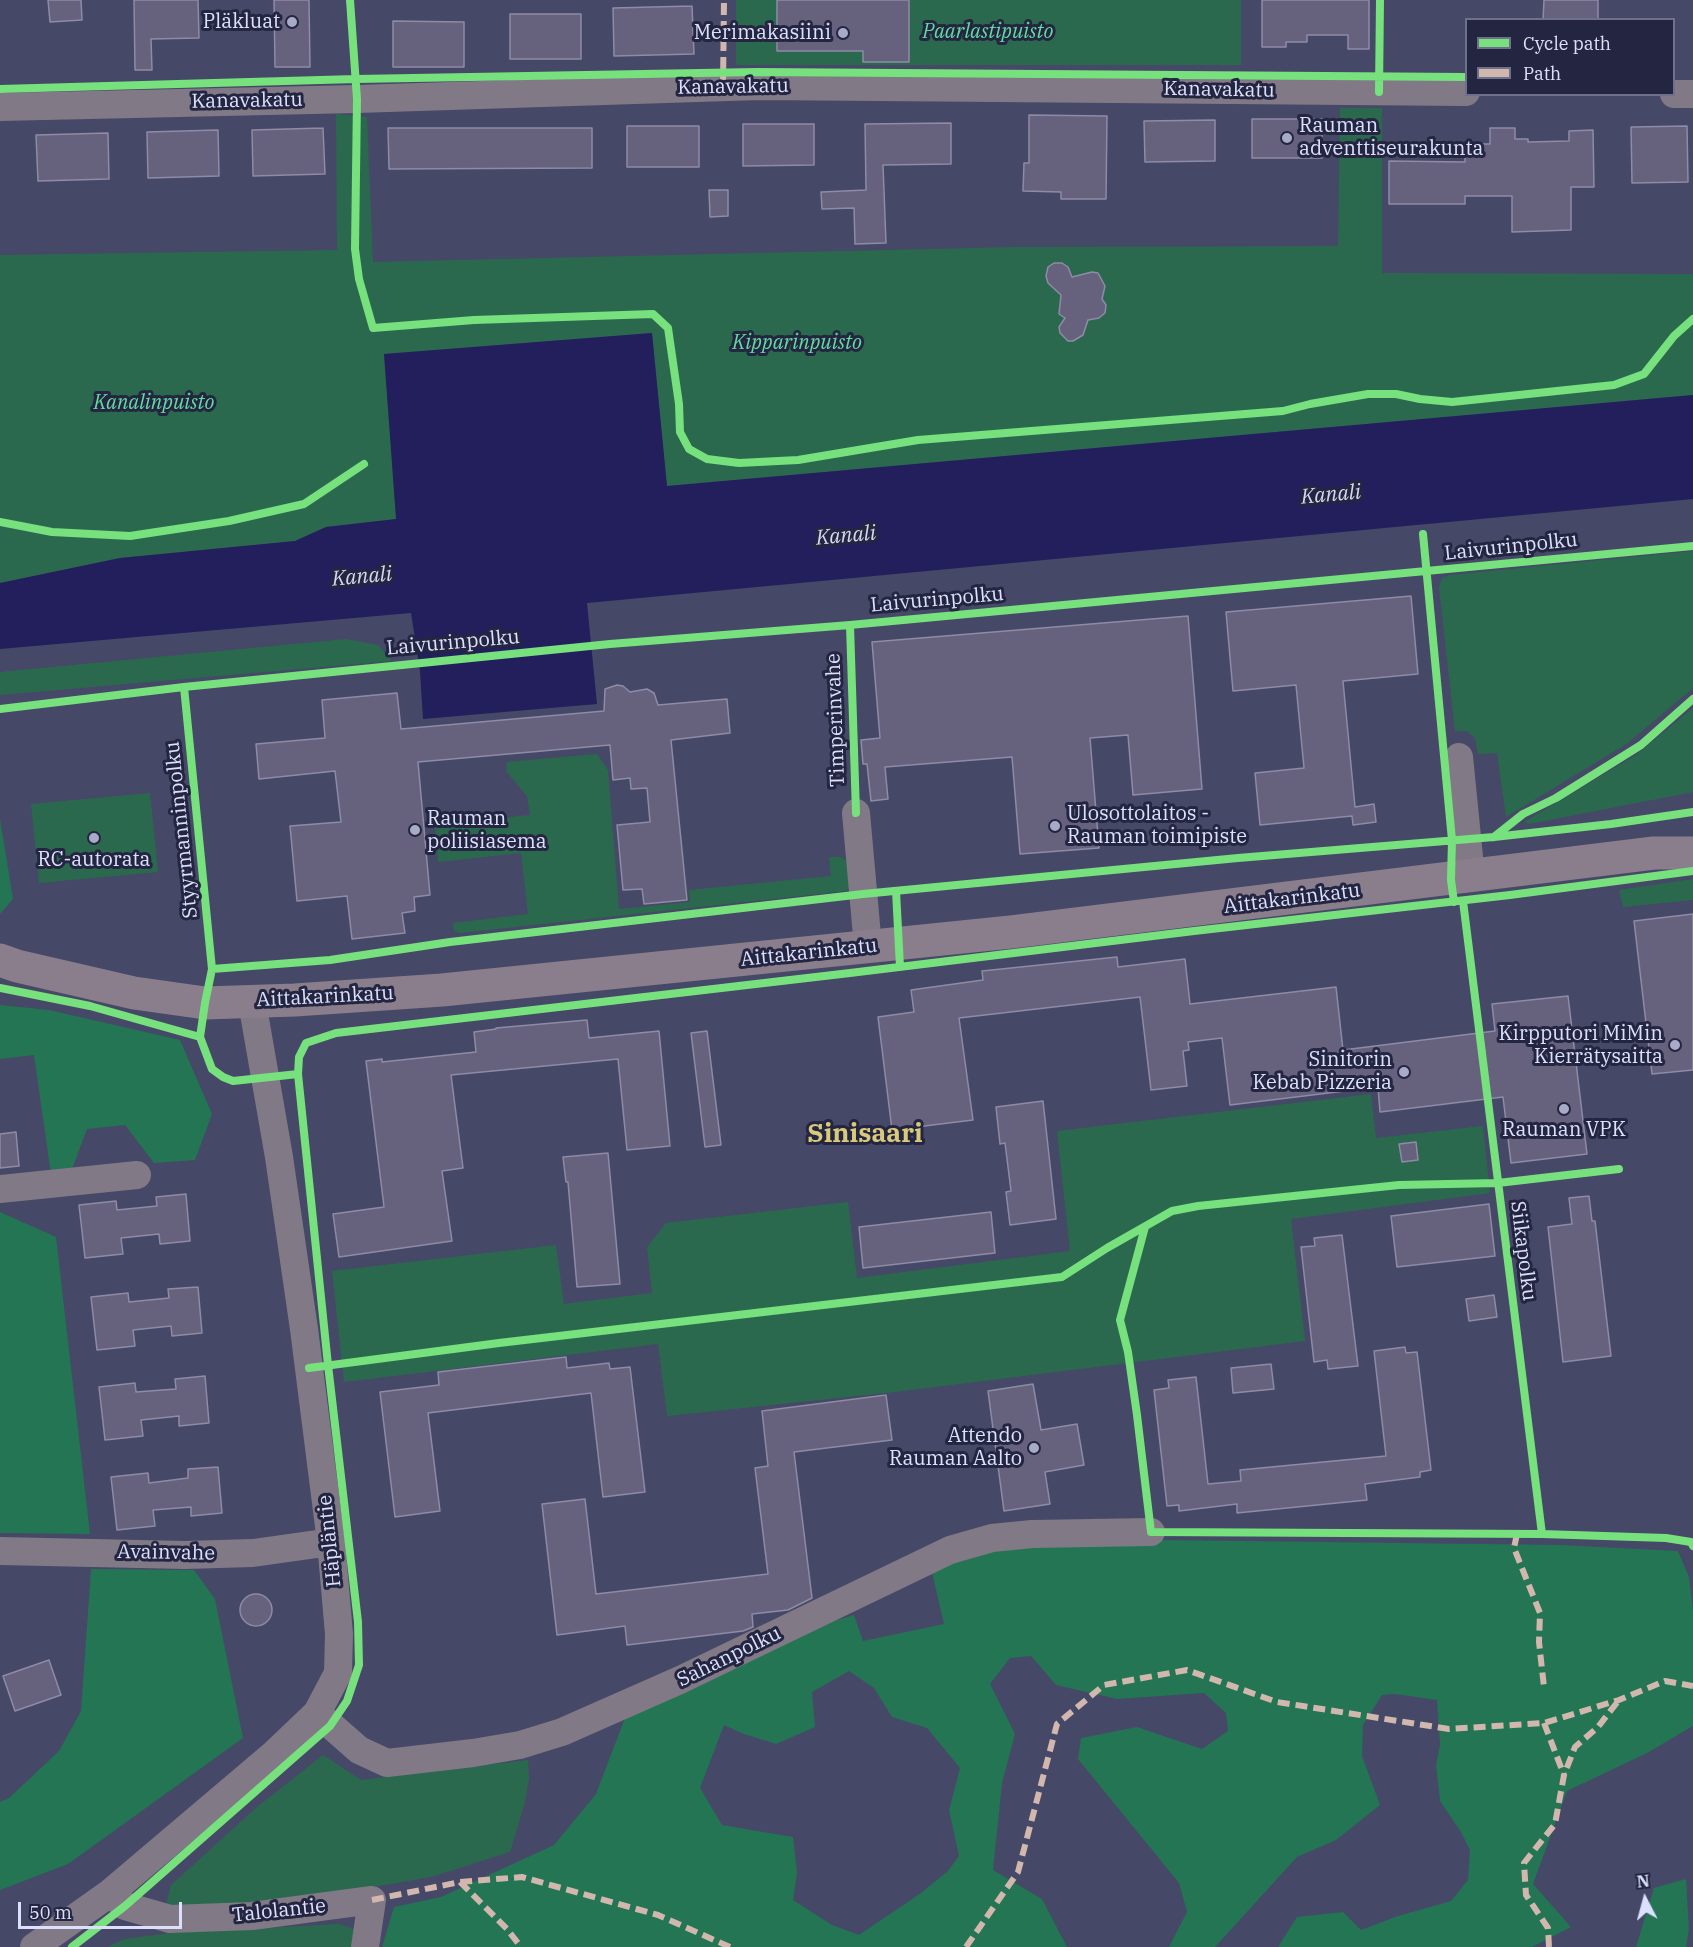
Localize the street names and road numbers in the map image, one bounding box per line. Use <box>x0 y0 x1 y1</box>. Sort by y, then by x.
street label: Kanavakatu <box>677 74 789 100</box>
street label: Kanavakatu <box>1163 77 1275 103</box>
street label: Kanavakatu <box>191 88 303 114</box>
street label: Laivurinpolku <box>1443 528 1579 566</box>
street label: Laivurinpolku <box>869 582 1005 618</box>
street label: Laivurinpolku <box>385 625 521 661</box>
street label: Timperinvahe <box>822 653 850 787</box>
street label: Styyrmanninpolku <box>161 740 203 920</box>
street label: Aittakarinkatu <box>1222 879 1362 919</box>
street label: Aittakarinkatu <box>740 934 878 972</box>
street label: Aittakarinkatu <box>256 981 394 1013</box>
street label: Siikapolku <box>1505 1200 1541 1302</box>
street label: Häpläntie <box>313 1494 347 1588</box>
street label: Avainvahe <box>117 1540 215 1566</box>
street label: Sahanpolku <box>673 1622 785 1692</box>
street label: Talolantie <box>231 1894 327 1928</box>

